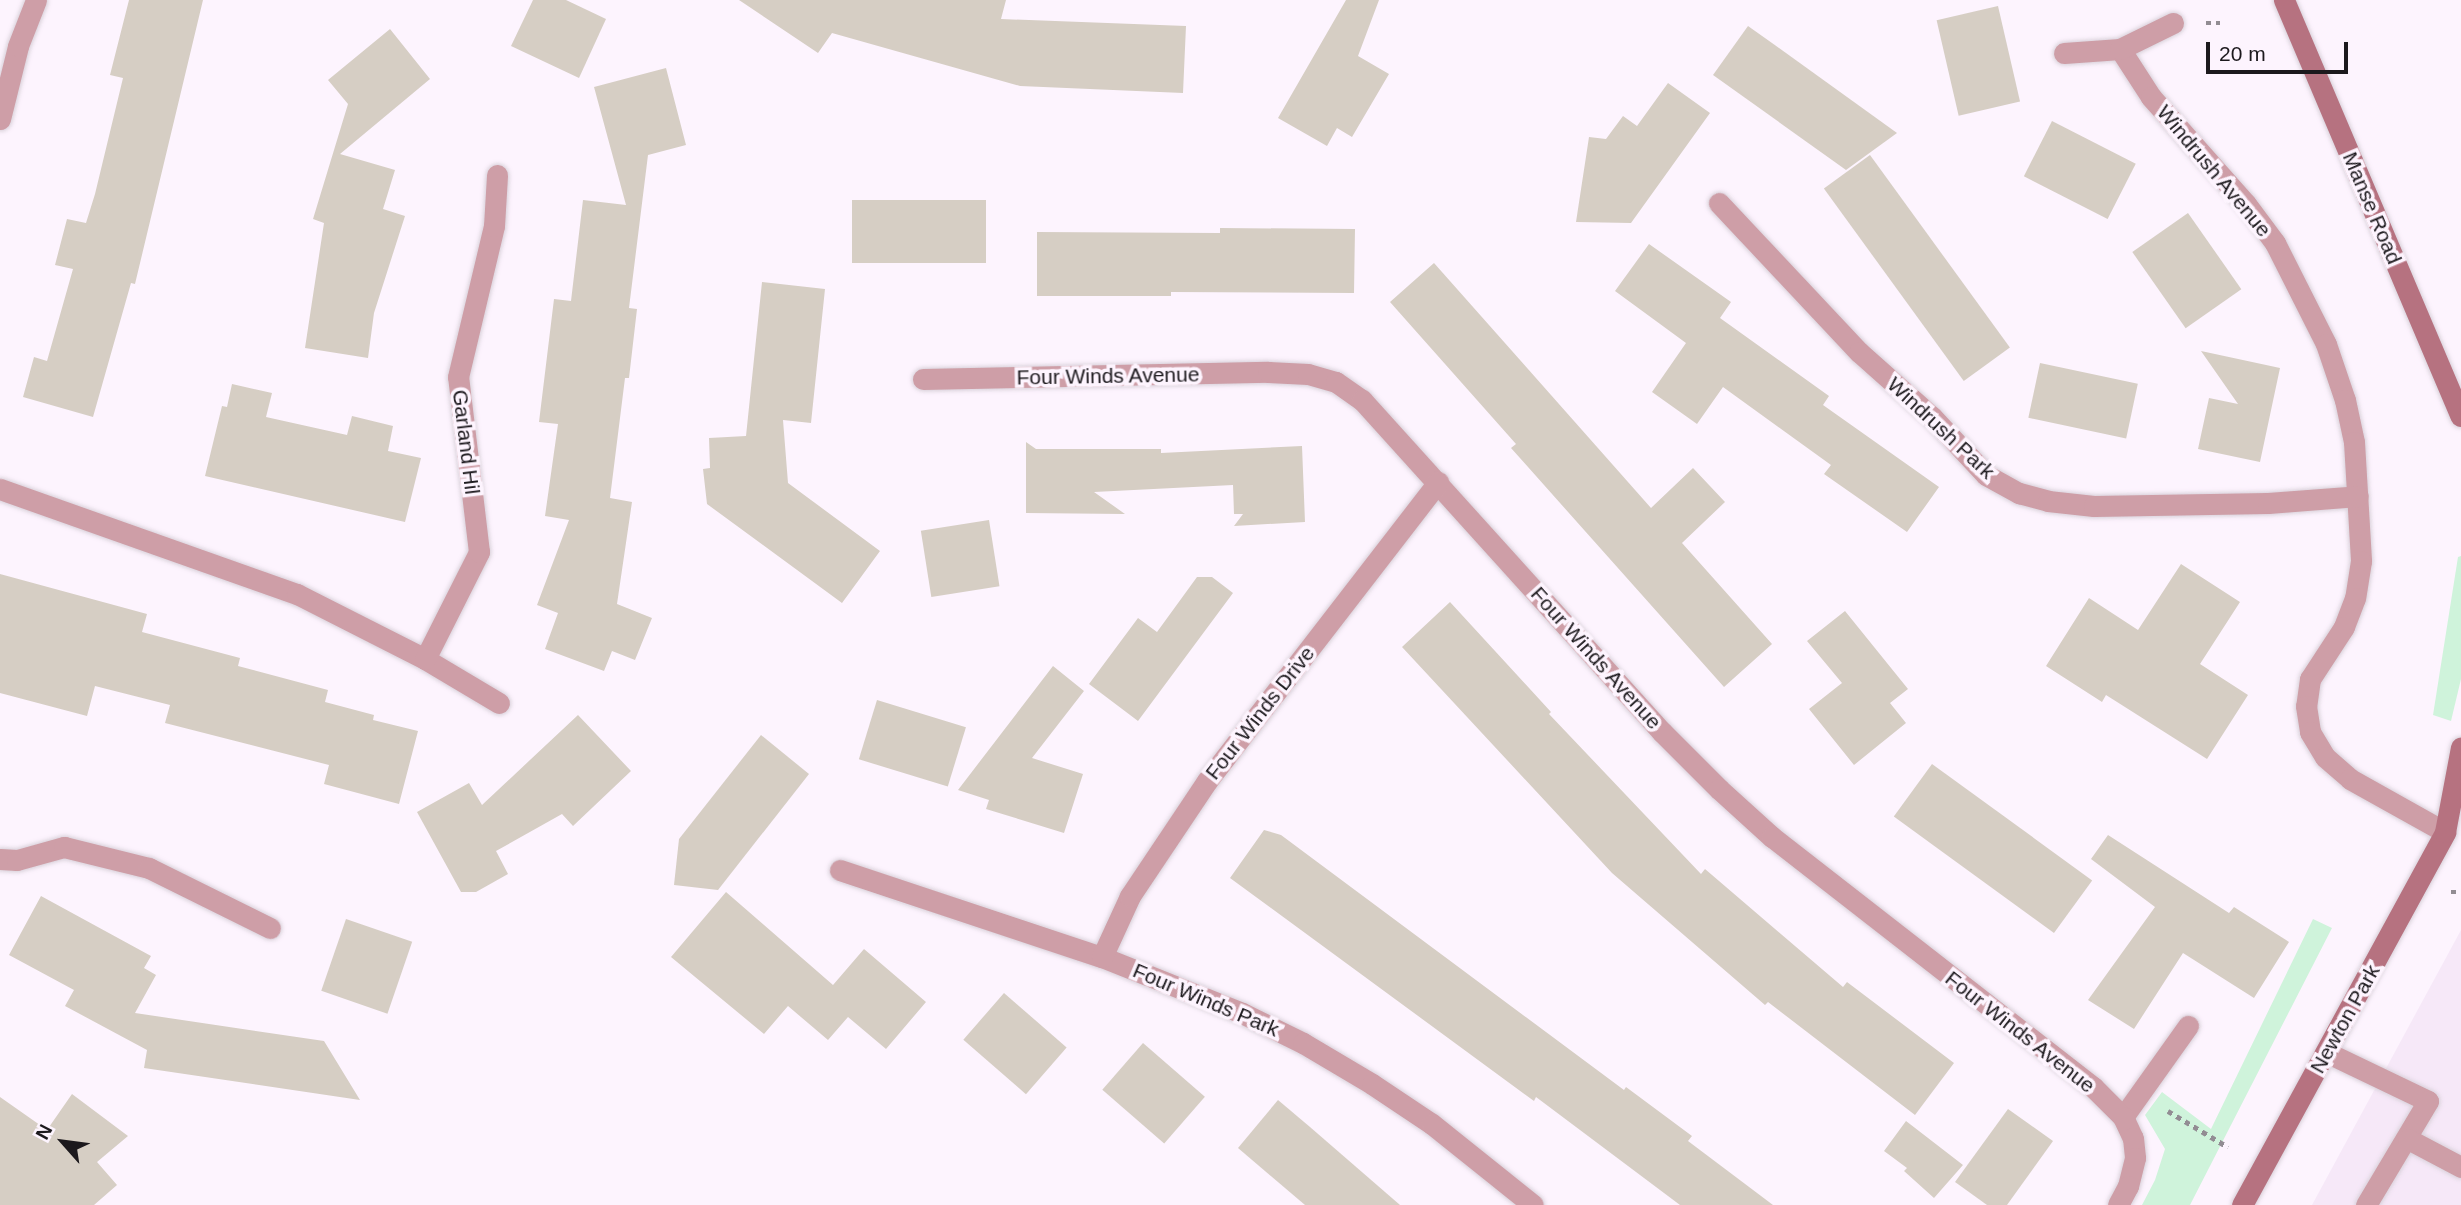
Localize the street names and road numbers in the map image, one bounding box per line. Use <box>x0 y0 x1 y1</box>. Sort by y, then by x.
street label: Windrush Avenue <box>2151 100 2277 242</box>
street label: Manse Road <box>2337 148 2407 268</box>
street label: Four Winds Avenue <box>1016 362 1200 390</box>
street label: Windrush Park <box>1882 372 2000 484</box>
street label: Garland Hil <box>447 388 485 496</box>
street label: Four Winds Avenue <box>1525 581 1667 735</box>
street label: Four Winds Drive <box>1200 641 1320 785</box>
street label: Four Winds Park <box>1129 958 1283 1042</box>
street label: Newton Park <box>2305 960 2385 1078</box>
street label: Four Winds Avenue <box>1940 965 2100 1099</box>

